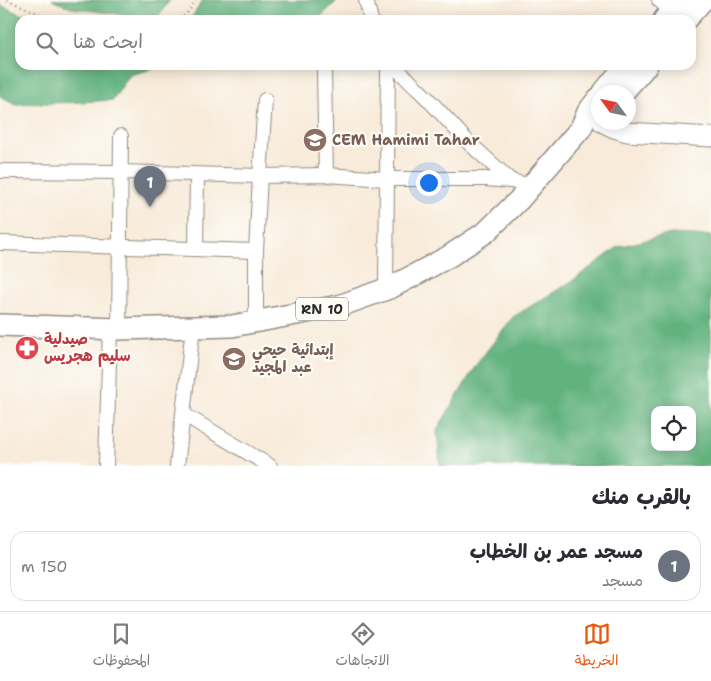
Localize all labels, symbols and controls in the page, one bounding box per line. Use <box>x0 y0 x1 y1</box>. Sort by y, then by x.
search box <box>15 15 696 70</box>
icon: search <box>33 29 61 57</box>
text: ابحث هنا <box>73 29 143 54</box>
north arrow <box>591 85 636 130</box>
school or university icon: CEM Hamimi Tahar <box>302 127 328 153</box>
place label: CEM Hamimi Tahar <box>332 130 480 150</box>
pin: 1 <box>134 166 166 207</box>
your location <box>416 170 442 196</box>
road number: RN 10 <box>296 298 348 320</box>
place label: صيدلية سليم هجريس <box>44 329 131 367</box>
pharmacy icon: صيدلية سليم هجريس <box>14 335 40 361</box>
place label: إبتدائية حيحي عبد المجيد <box>252 340 334 377</box>
school or university icon: إبتدائية حيحي عبد المجيد <box>221 346 247 372</box>
map controls <box>651 406 696 451</box>
button: locate <box>651 406 696 451</box>
text: بالقرب منك <box>592 483 691 511</box>
text: مسجد عمر بن الخطاب <box>470 539 643 564</box>
text: 150 m <box>21 556 68 577</box>
text: 1 <box>670 556 678 577</box>
text: مسجد <box>602 570 643 591</box>
tab: المحفوظات <box>93 620 150 673</box>
tab: الاتجاهات <box>335 620 390 673</box>
tab: الخريطة <box>575 620 618 673</box>

